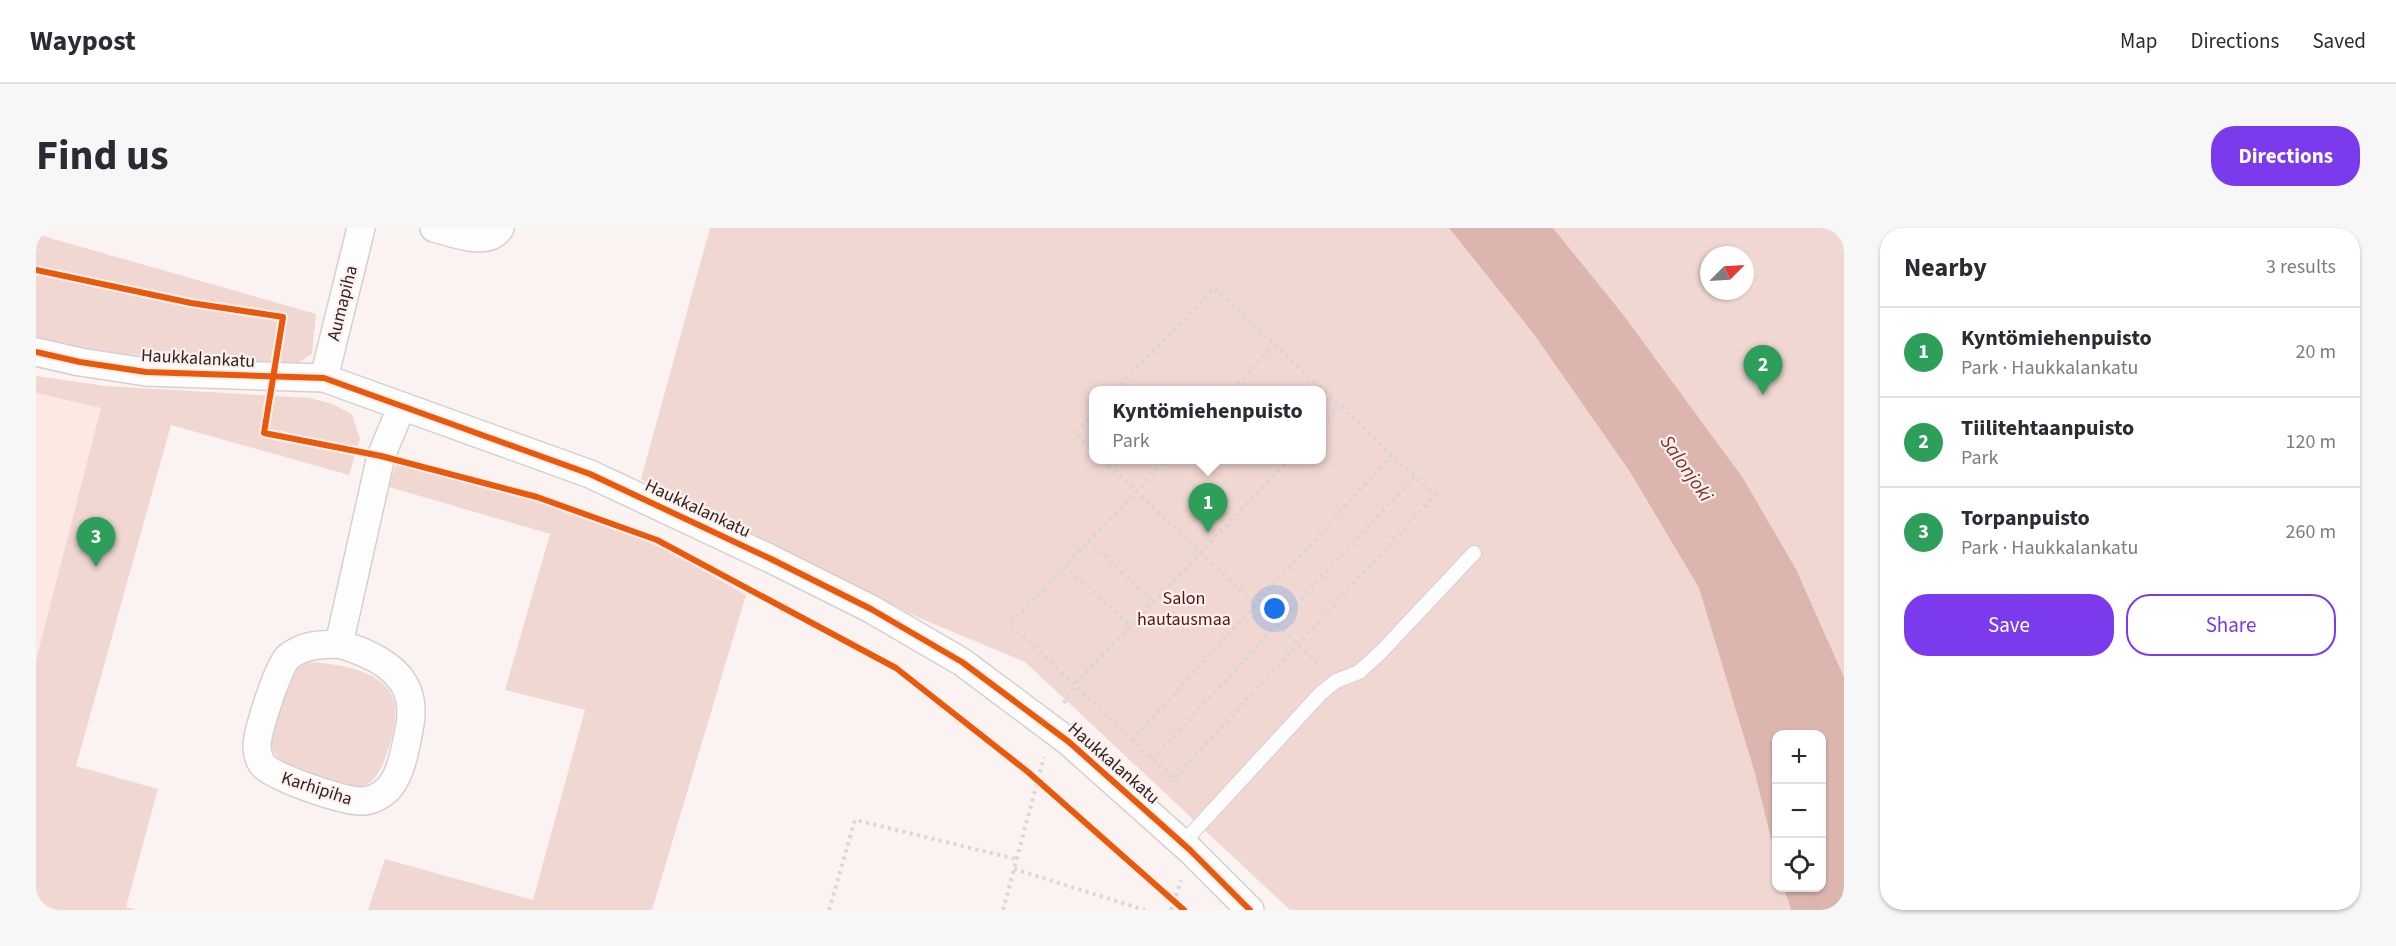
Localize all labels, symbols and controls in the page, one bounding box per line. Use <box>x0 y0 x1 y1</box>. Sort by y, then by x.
text: Waypost <box>30 21 136 61</box>
text: Map <box>2120 26 2158 56</box>
text: Directions <box>2191 26 2279 56</box>
text: Saved <box>2312 26 2366 56</box>
text: Find us <box>36 126 169 186</box>
button: Directions <box>2211 126 2360 186</box>
north arrow <box>1700 246 1754 300</box>
text: Nearby <box>1904 249 1987 286</box>
text: 3 results <box>2266 253 2336 281</box>
street label: Aumapiha <box>321 263 364 343</box>
text: Kyntömiehenpuisto <box>1961 322 2152 354</box>
text: 1 <box>1918 338 1929 366</box>
text: 20 m <box>2296 338 2336 366</box>
street label: Haukkalankatu <box>140 343 256 374</box>
pin: 2 <box>1744 346 1782 395</box>
text: Park · Haukkalankatu <box>1961 354 2138 382</box>
popup <box>1089 386 1326 464</box>
text: Kyntömiehenpuisto <box>1112 395 1303 427</box>
text: Tiilitehtaanpuisto <box>1961 412 2134 444</box>
text: Park <box>1112 427 1150 455</box>
text: 2 <box>1918 428 1929 456</box>
text: 120 m <box>2286 428 2336 456</box>
water label: Salonjoki <box>1653 429 1720 508</box>
text: Park <box>1961 444 1998 472</box>
street label: Haukkalankatu <box>641 473 755 544</box>
pin: 1 <box>1188 484 1228 533</box>
text: Torpanpuisto <box>1961 502 2090 534</box>
pin: 3 <box>76 518 116 567</box>
text: 3 <box>1918 518 1929 546</box>
text: 260 m <box>2286 518 2336 546</box>
text: Park · Haukkalankatu <box>1961 534 2138 562</box>
park label: Salon hautausmaa <box>1137 586 1231 632</box>
your location <box>1260 594 1289 623</box>
button: Save <box>1904 594 2114 656</box>
button: Share <box>2126 594 2336 656</box>
street label: Haukkalankatu <box>1062 716 1165 810</box>
map controls <box>1772 730 1826 892</box>
button: + <box>1772 730 1826 784</box>
street label: Karhipiha <box>278 765 356 812</box>
button: − <box>1772 784 1826 838</box>
button: locate <box>1772 838 1826 892</box>

